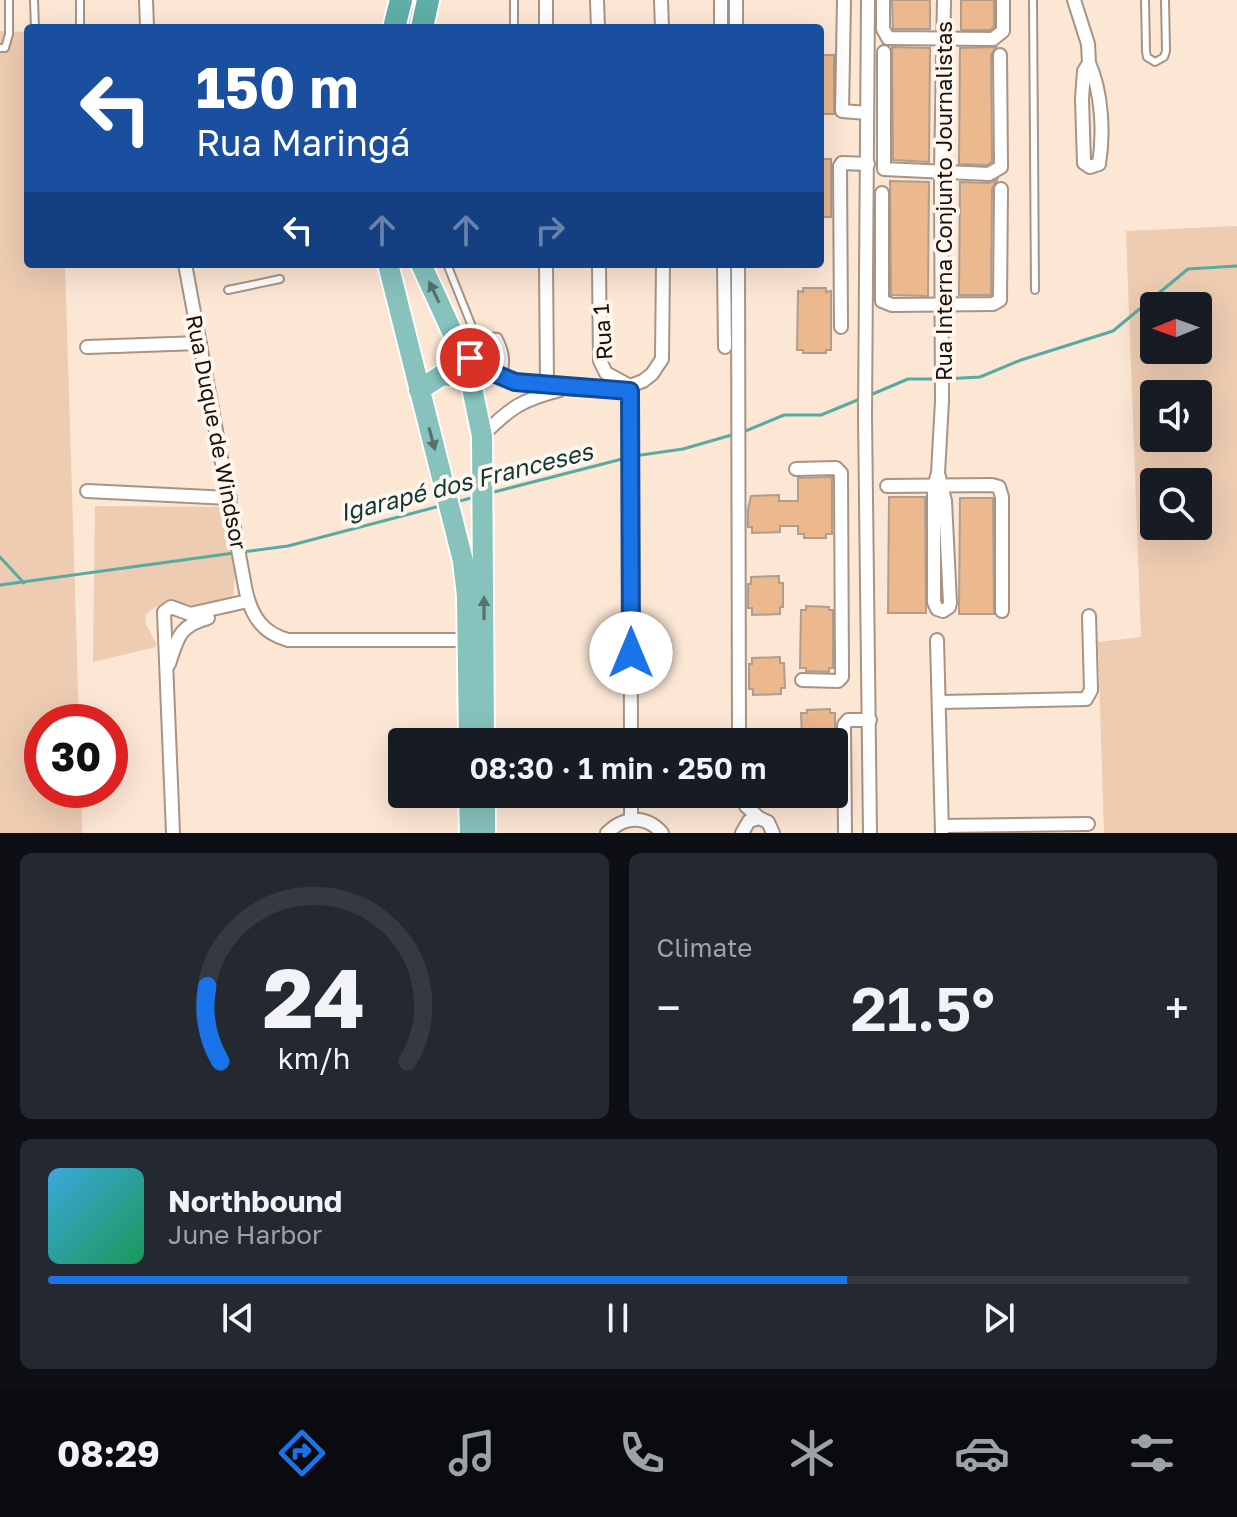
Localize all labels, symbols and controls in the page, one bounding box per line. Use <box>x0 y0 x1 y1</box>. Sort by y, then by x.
street label: Rua Interna Conjunto Journalistas <box>930 21 957 381</box>
text: 150 m <box>196 53 358 120</box>
icon: left <box>64 56 168 160</box>
text: Rua Maringá <box>196 121 411 164</box>
icon: left <box>276 208 320 252</box>
icon: ahead <box>360 208 404 252</box>
icon: ahead <box>444 208 488 252</box>
icon: right <box>528 208 572 252</box>
one-way arrow <box>427 280 441 304</box>
north arrow <box>1140 292 1212 364</box>
map controls <box>1140 292 1212 540</box>
street label: Rua 1 <box>587 303 617 361</box>
street label: Rua Duque de Windsor <box>181 312 253 552</box>
pin <box>436 324 504 392</box>
icon: arrive <box>448 336 492 380</box>
button: sound <box>1140 380 1212 452</box>
one-way arrow <box>426 426 438 451</box>
water label: Igarapé dos Franceses <box>337 435 597 527</box>
button: search <box>1140 468 1212 540</box>
one-way arrow <box>478 595 490 620</box>
position arrow <box>589 611 673 695</box>
speed limit sign: 30 <box>24 704 128 808</box>
text: 08:30 · 1 min · 250 m <box>469 750 767 786</box>
text: Climate <box>657 932 752 963</box>
text: 24 <box>263 946 366 1046</box>
text: 21.5° <box>851 972 995 1044</box>
text: − <box>657 981 681 1034</box>
text: + <box>1165 981 1189 1034</box>
text: km/h <box>278 1041 351 1075</box>
text: Northbound <box>168 1183 342 1219</box>
text: June Harbor <box>168 1219 322 1250</box>
icon: previous <box>216 1296 260 1340</box>
icon: pause <box>596 1296 640 1340</box>
icon: next <box>977 1296 1021 1340</box>
icon: directions <box>274 1425 330 1481</box>
icon: music <box>444 1425 500 1481</box>
icon: phone <box>614 1425 670 1481</box>
icon: climate <box>784 1425 840 1481</box>
icon: car <box>954 1425 1010 1481</box>
icon: filters <box>1124 1425 1180 1481</box>
text: 08:29 <box>57 1432 160 1475</box>

